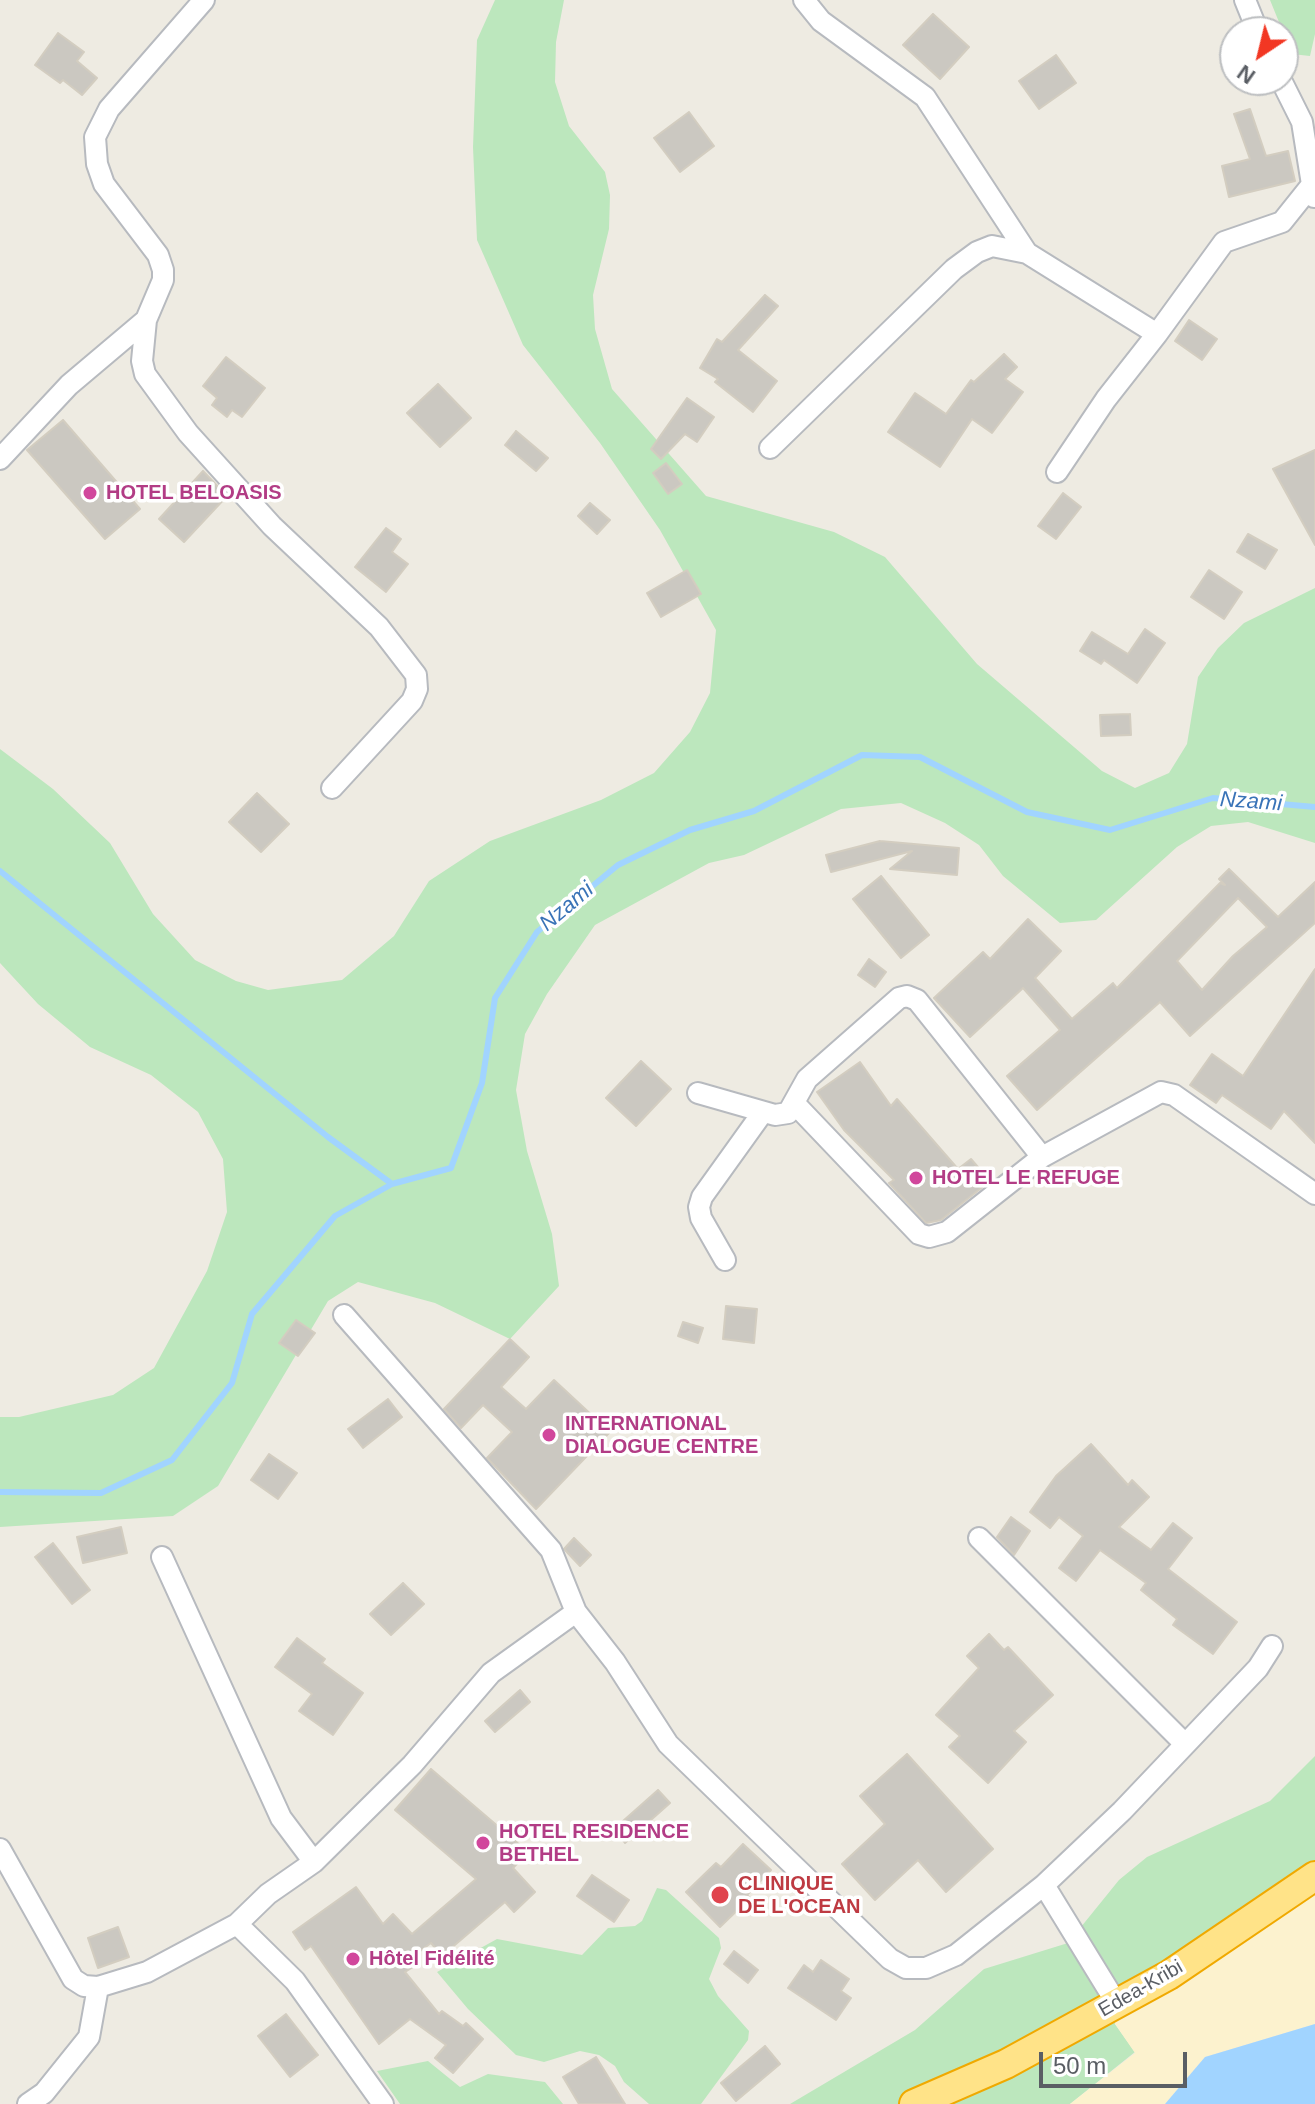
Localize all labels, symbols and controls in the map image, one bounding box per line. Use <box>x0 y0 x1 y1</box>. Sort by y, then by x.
north arrow <box>1219 16 1299 96</box>
text: N <box>1232 60 1260 89</box>
place label: HOTEL BELOASIS <box>106 481 282 505</box>
marker: HOTEL BELOASIS <box>81 484 99 502</box>
water label: Nzami <box>1219 787 1283 817</box>
water label: Nzami <box>535 877 599 937</box>
place label: HOTEL LE REFUGE <box>932 1166 1120 1190</box>
marker: HOTEL LE REFUGE <box>907 1169 925 1187</box>
place label: INTERNATIONAL DIALOGUE CENTRE <box>565 1412 758 1459</box>
marker: INTERNATIONAL DIALOGUE CENTRE <box>540 1426 558 1444</box>
place label: HOTEL RESIDENCE BETHEL <box>499 1820 689 1867</box>
marker: HOTEL RESIDENCE BETHEL <box>474 1834 492 1852</box>
place label: CLINIQUE DE L'OCEAN <box>738 1872 861 1919</box>
marker: CLINIQUE DE L'OCEAN <box>709 1884 731 1906</box>
place label: Hôtel Fidélité <box>369 1947 495 1971</box>
marker: Hôtel Fidélité <box>344 1950 362 1968</box>
street label: Edea-Kribi <box>1095 1955 1187 2023</box>
scale bar <box>1043 2036 1191 2086</box>
text: 50 m <box>1053 2052 1106 2079</box>

